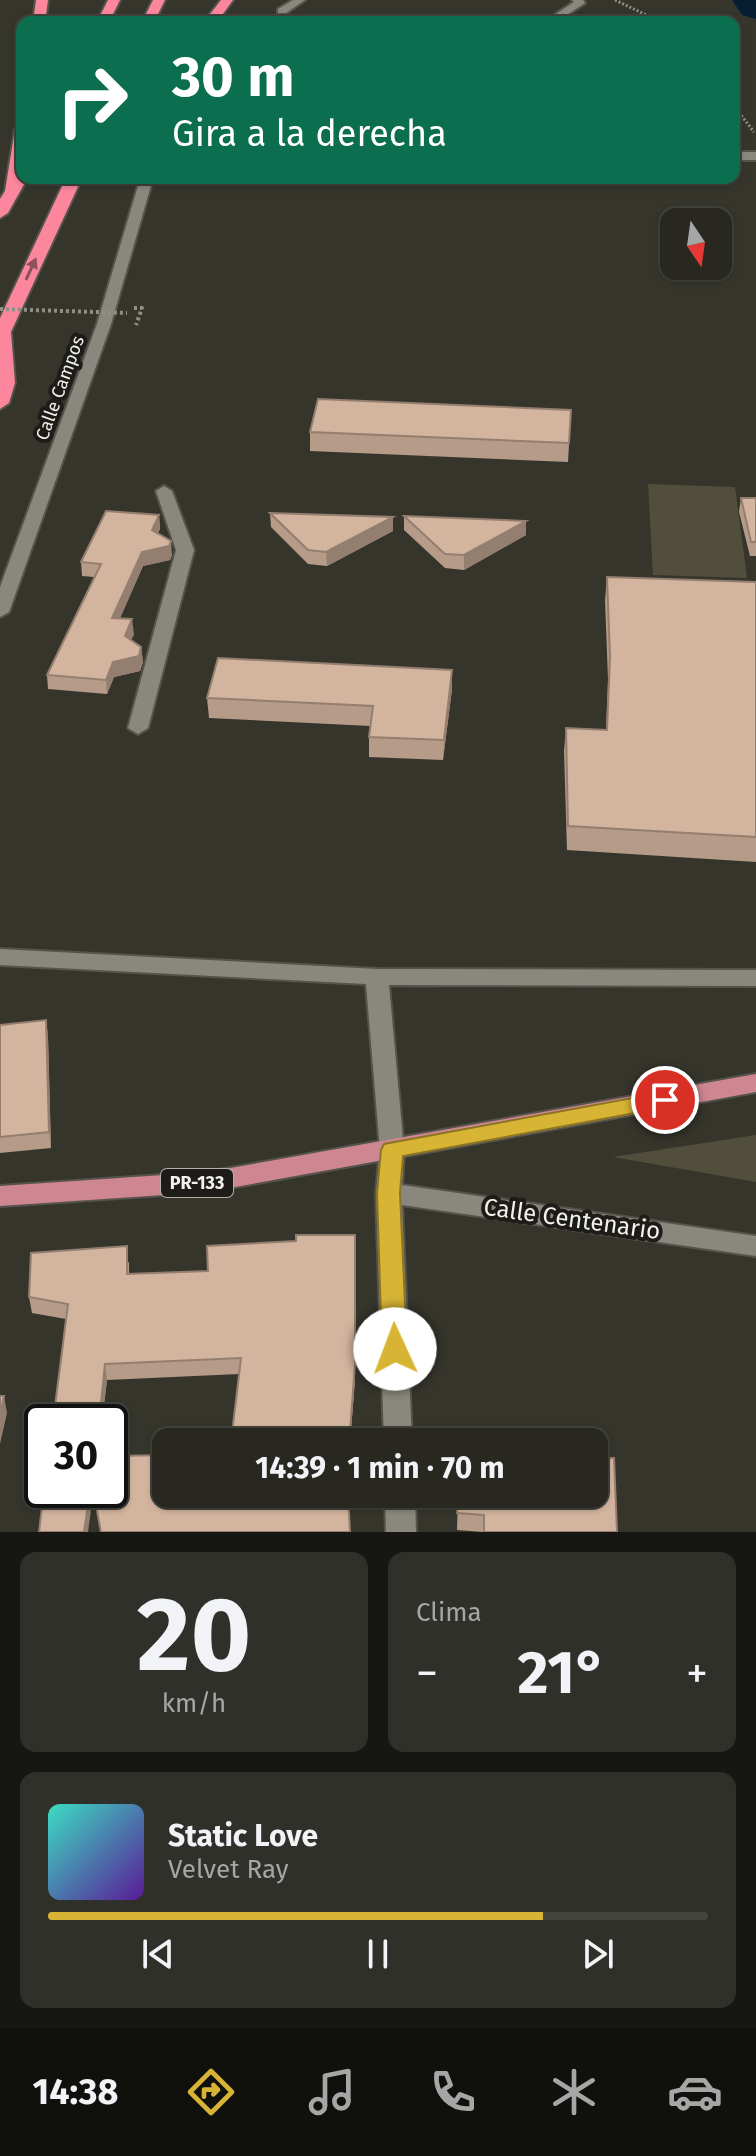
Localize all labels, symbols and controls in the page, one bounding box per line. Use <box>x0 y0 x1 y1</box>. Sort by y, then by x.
text: 30 m <box>172 44 294 111</box>
icon: right <box>40 48 144 152</box>
text: Gira a la derecha <box>172 112 447 156</box>
north arrow <box>660 208 732 280</box>
map controls <box>660 208 732 280</box>
one-way arrow <box>24 257 38 281</box>
street label: Calle Campos <box>31 333 89 443</box>
pin <box>631 1066 699 1134</box>
icon: arrive <box>643 1078 687 1122</box>
road number: PR-133 <box>161 1169 233 1197</box>
street label: Calle Centenario <box>482 1193 662 1245</box>
position arrow <box>353 1307 437 1391</box>
speed limit sign: 30 <box>24 1404 128 1508</box>
text: 14:39 · 1 min · 70 m <box>255 1450 505 1486</box>
text: 20 <box>137 1573 251 1698</box>
text: Clima <box>416 1597 482 1628</box>
text: 21° <box>518 1637 606 1709</box>
text: − <box>416 1647 438 1700</box>
text: + <box>686 1647 708 1700</box>
text: km/h <box>162 1688 226 1719</box>
text: Static Love <box>168 1818 318 1854</box>
text: Velvet Ray <box>168 1854 288 1885</box>
icon: previous <box>136 1932 180 1976</box>
icon: pause <box>356 1932 400 1976</box>
icon: next <box>576 1932 620 1976</box>
icon: directions <box>183 2064 239 2120</box>
icon: music <box>304 2064 360 2120</box>
icon: phone <box>425 2064 481 2120</box>
icon: climate <box>546 2064 602 2120</box>
icon: car <box>667 2064 723 2120</box>
text: 14:38 <box>33 2070 118 2114</box>

